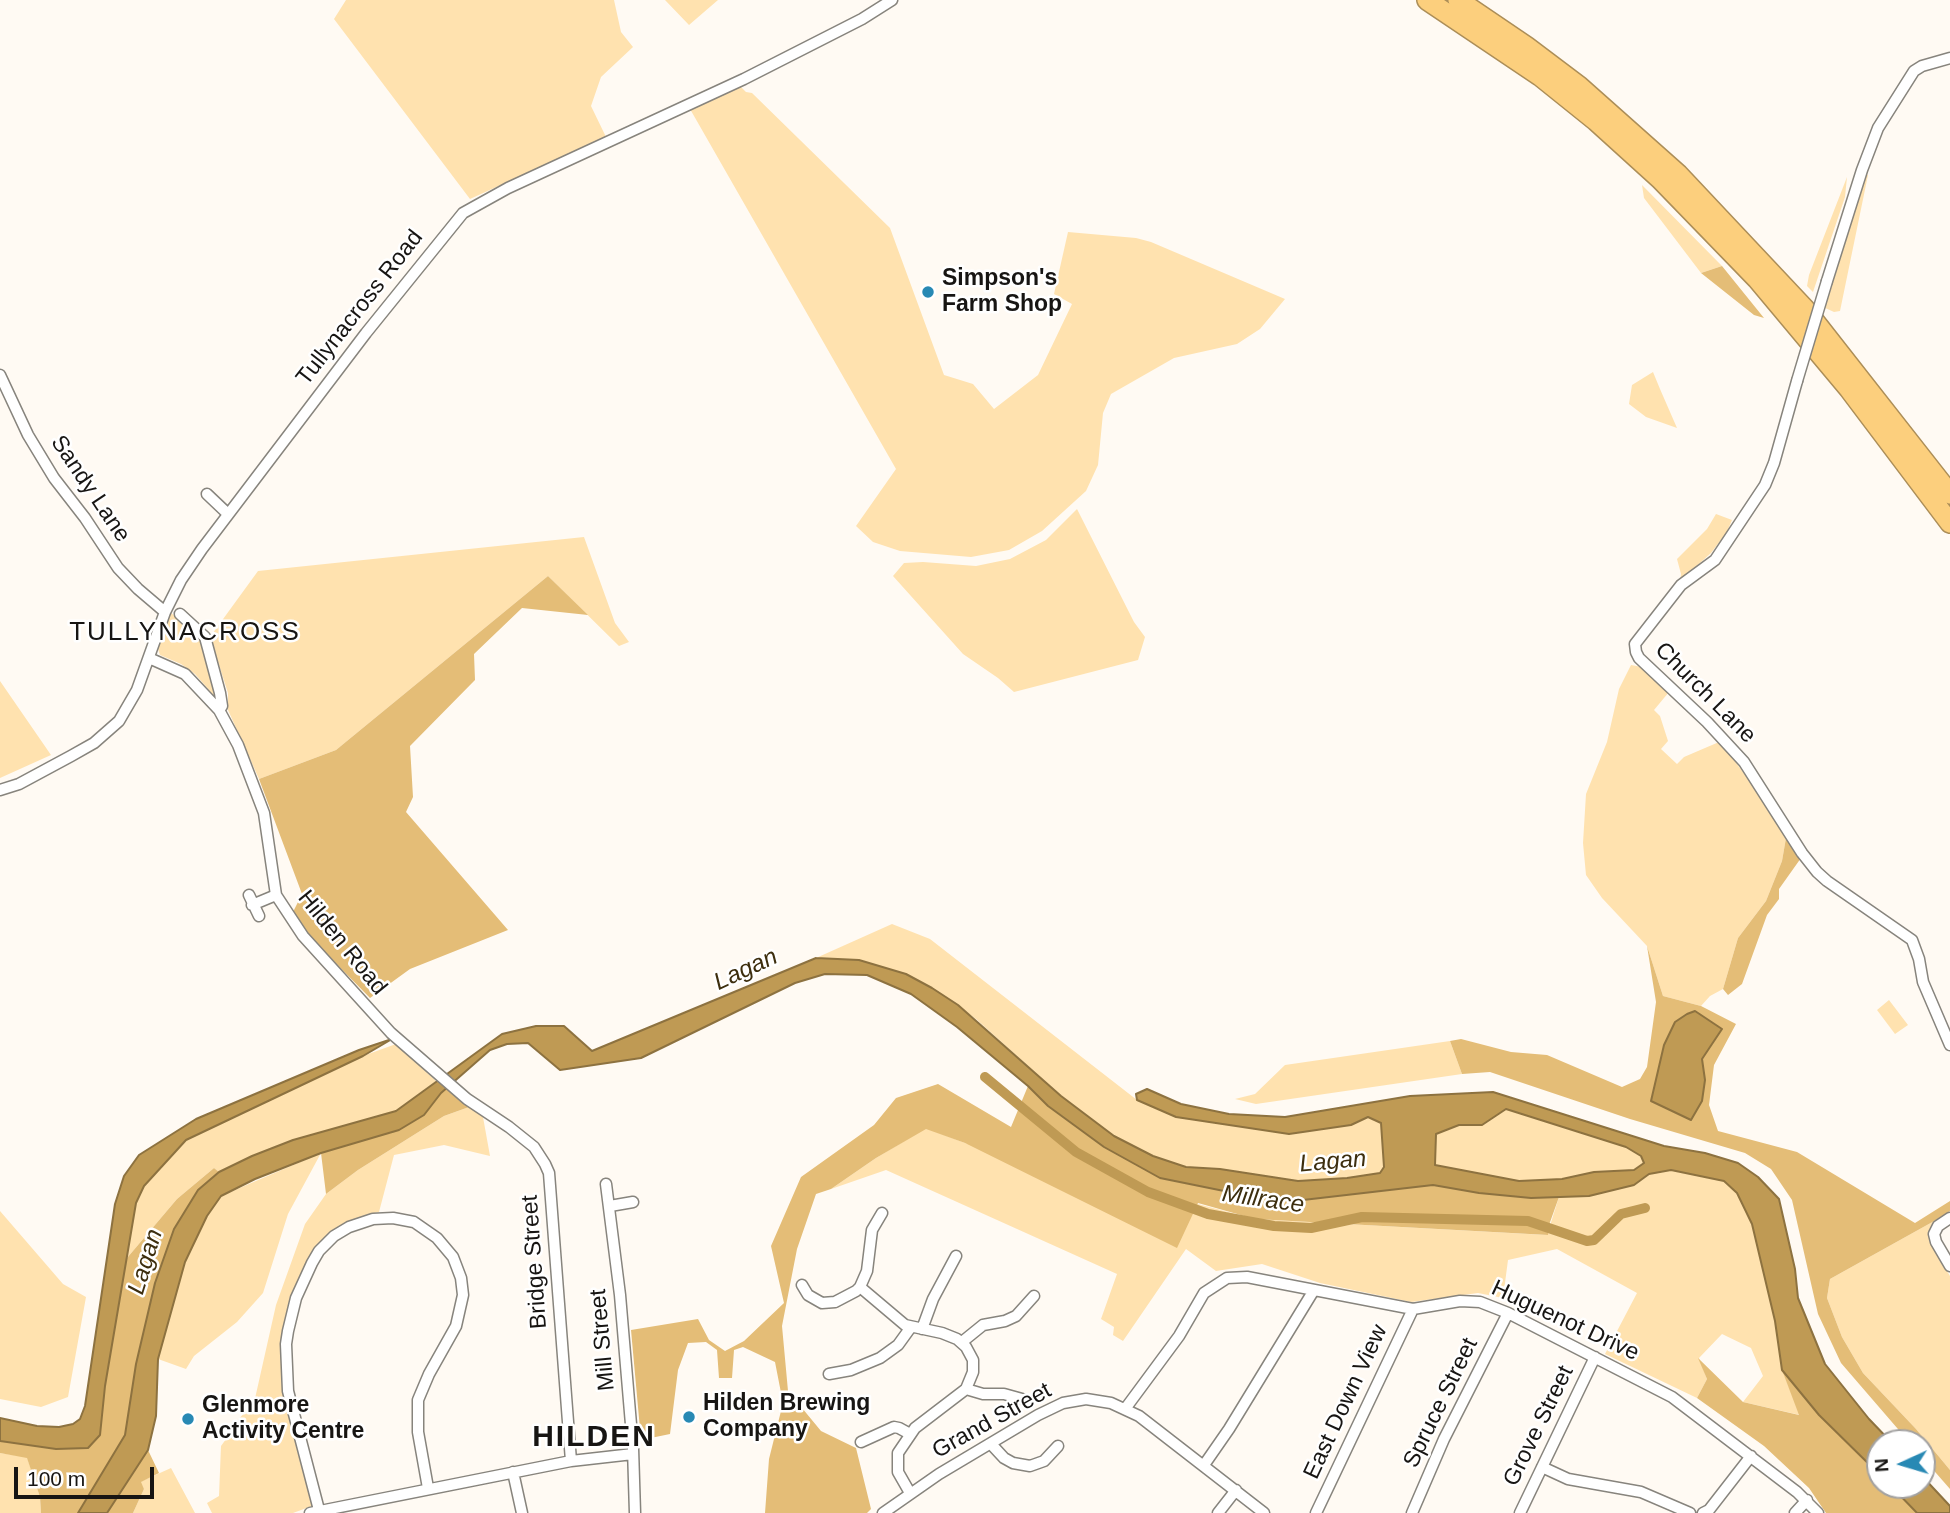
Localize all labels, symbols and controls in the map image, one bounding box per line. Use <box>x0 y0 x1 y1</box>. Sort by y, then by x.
street label: Tullynacross Road <box>291 225 429 391</box>
place label: Simpson's Farm Shop <box>942 265 1062 319</box>
marker: Simpson's Farm Shop <box>920 284 936 300</box>
street label: Sandy Lane <box>44 430 136 548</box>
district label: TULLYNACROSS <box>71 617 299 649</box>
street label: Church Lane <box>1649 637 1761 749</box>
street label: Hilden Road <box>291 885 393 1001</box>
water label: Lagan <box>710 943 782 997</box>
water label: Lagan <box>1299 1145 1367 1179</box>
water label: Millrace <box>1220 1180 1306 1220</box>
street label: Bridge Street <box>517 1194 553 1330</box>
water label: Lagan <box>122 1226 170 1298</box>
street label: Huguenot Drive <box>1487 1275 1643 1367</box>
street label: Mill Street <box>585 1288 621 1392</box>
street label: East Down View <box>1298 1320 1394 1484</box>
street label: Spruce Street <box>1398 1334 1484 1472</box>
street label: Grove Street <box>1498 1361 1580 1491</box>
street label: Grand Street <box>928 1377 1056 1465</box>
place label: Hilden Brewing Company <box>703 1390 870 1444</box>
place label: Glenmore Activity Centre <box>202 1392 364 1446</box>
marker: Hilden Brewing Company <box>681 1409 697 1425</box>
marker: Glenmore Activity Centre <box>180 1411 196 1427</box>
district label: HILDEN <box>533 1420 655 1456</box>
north arrow <box>1866 1429 1936 1499</box>
scale bar <box>18 1454 158 1498</box>
text: N <box>1871 1458 1893 1473</box>
text: 100 m <box>27 1467 85 1490</box>

